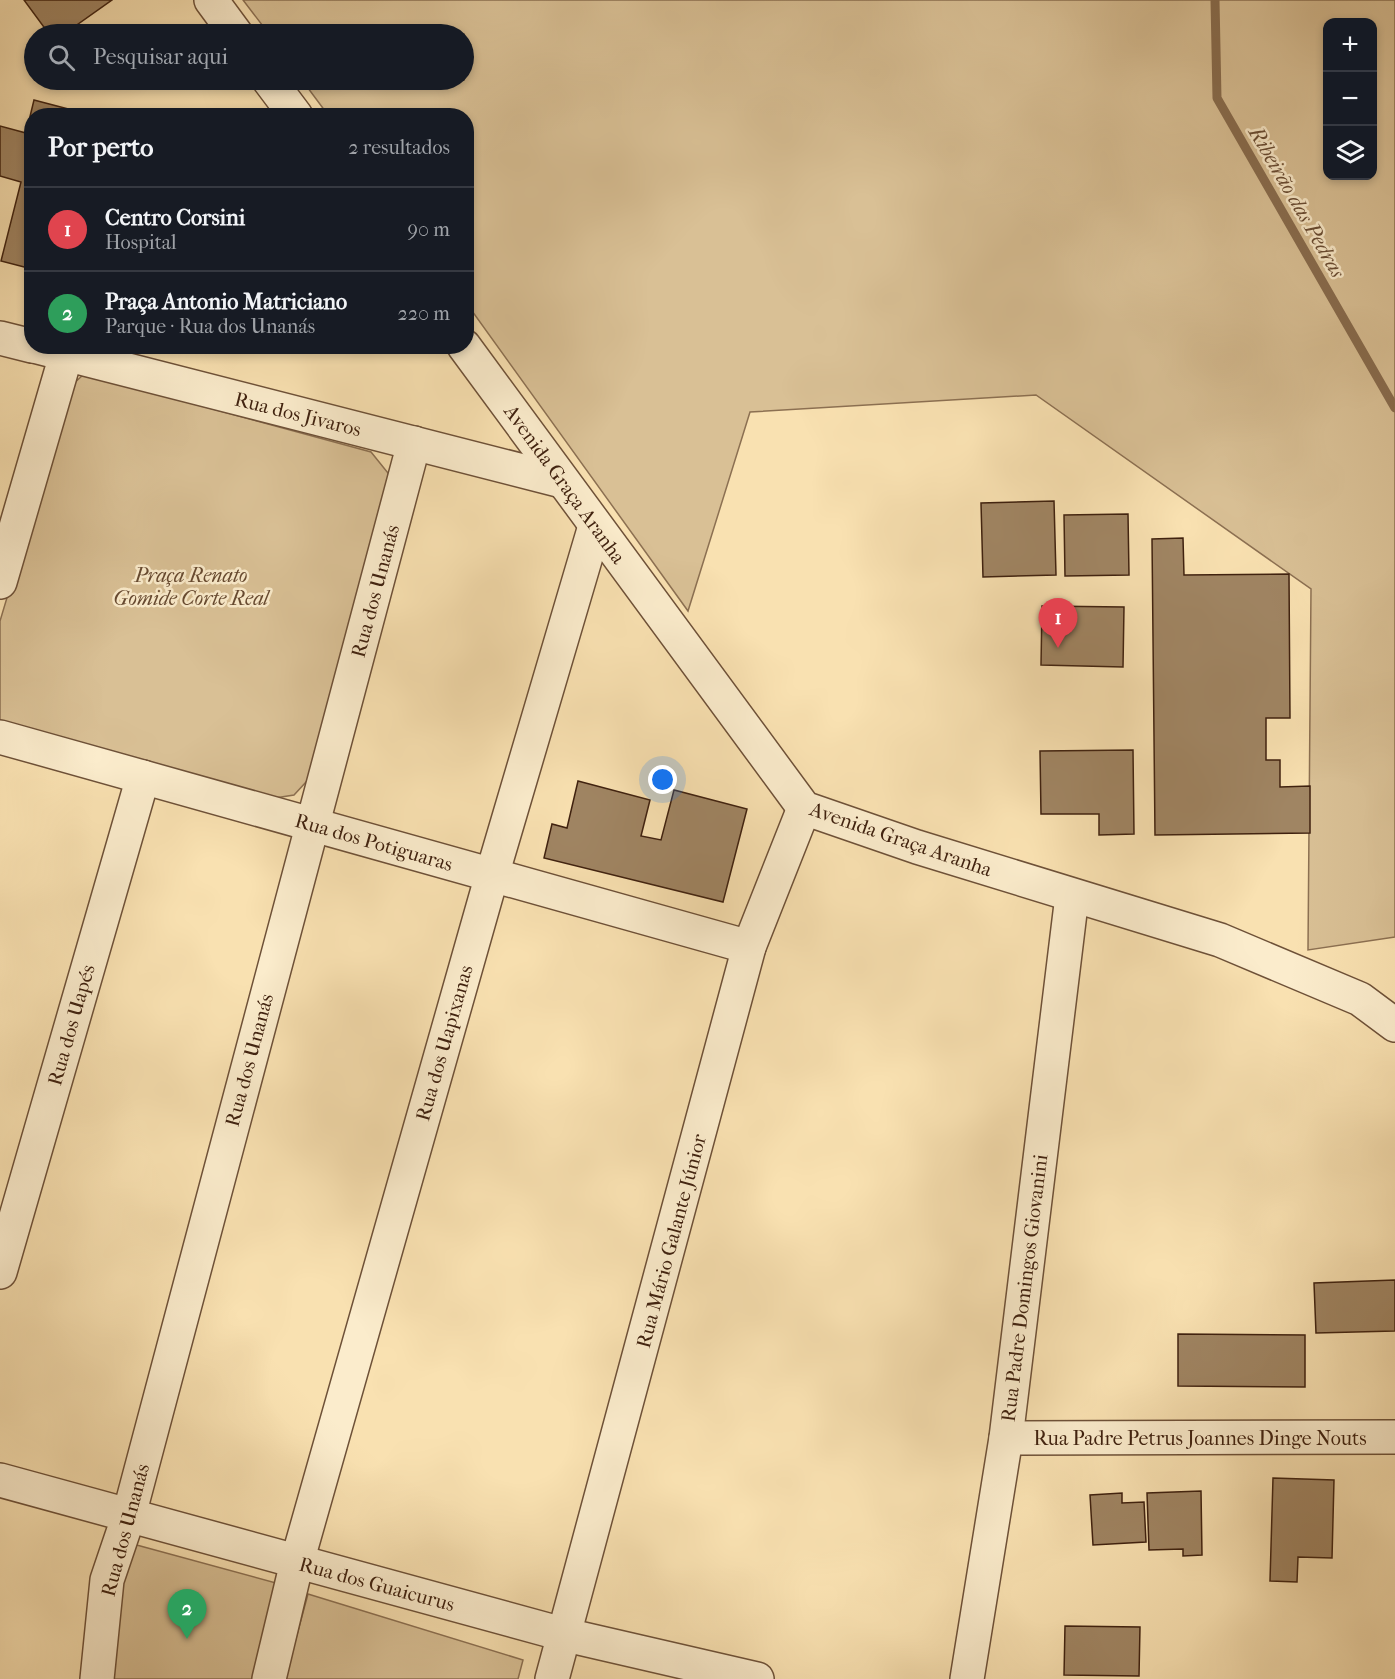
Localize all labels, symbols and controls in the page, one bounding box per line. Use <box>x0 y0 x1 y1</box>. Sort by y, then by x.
map controls <box>1323 18 1377 180</box>
button: + <box>1323 18 1377 72</box>
search box <box>24 24 474 90</box>
icon: search <box>45 41 78 74</box>
text: Pesquisar aqui <box>93 44 228 70</box>
button: − <box>1323 72 1377 126</box>
water label: Ribeirão das Pedras <box>1243 120 1350 282</box>
button: layers <box>1323 126 1377 180</box>
text: Por perto <box>48 132 153 163</box>
text: 2 resultados <box>348 136 450 159</box>
text: Centro Corsini <box>105 205 245 231</box>
text: 1 <box>64 218 71 241</box>
text: 90 m <box>408 218 450 241</box>
text: Hospital <box>105 231 177 254</box>
text: Praça Antonio Matriciano <box>105 289 347 315</box>
text: 2 <box>62 302 73 325</box>
text: 220 m <box>397 302 450 325</box>
text: Parque · Rua dos Unanás <box>105 315 315 338</box>
street label: Rua dos Jivaros <box>232 388 364 441</box>
street label: Avenida Graça Aranha <box>499 399 630 569</box>
street label: Rua dos Unanás <box>347 522 404 660</box>
park label: Praça Renato Gomide Corte Real <box>114 564 271 610</box>
pin: 1 <box>1038 598 1078 648</box>
your location <box>648 765 677 794</box>
street label: Avenida Graça Aranha <box>806 797 996 882</box>
street label: Rua dos Potiguaras <box>292 809 455 876</box>
street label: Rua dos Uapés <box>43 962 100 1088</box>
street label: Rua dos Uapixanas <box>411 963 478 1124</box>
street label: Rua dos Unanás <box>221 991 278 1129</box>
street label: Rua Mário Galante Júnior <box>632 1131 711 1351</box>
street label: Rua Padre Domingos Giovanini <box>997 1153 1052 1423</box>
street label: Rua Padre Petrus Joannes Dinge Nouts <box>1033 1427 1367 1450</box>
street label: Rua dos Unanás <box>97 1461 154 1599</box>
street label: Rua dos Guaicurus <box>297 1553 457 1616</box>
pin: 2 <box>168 1590 207 1639</box>

